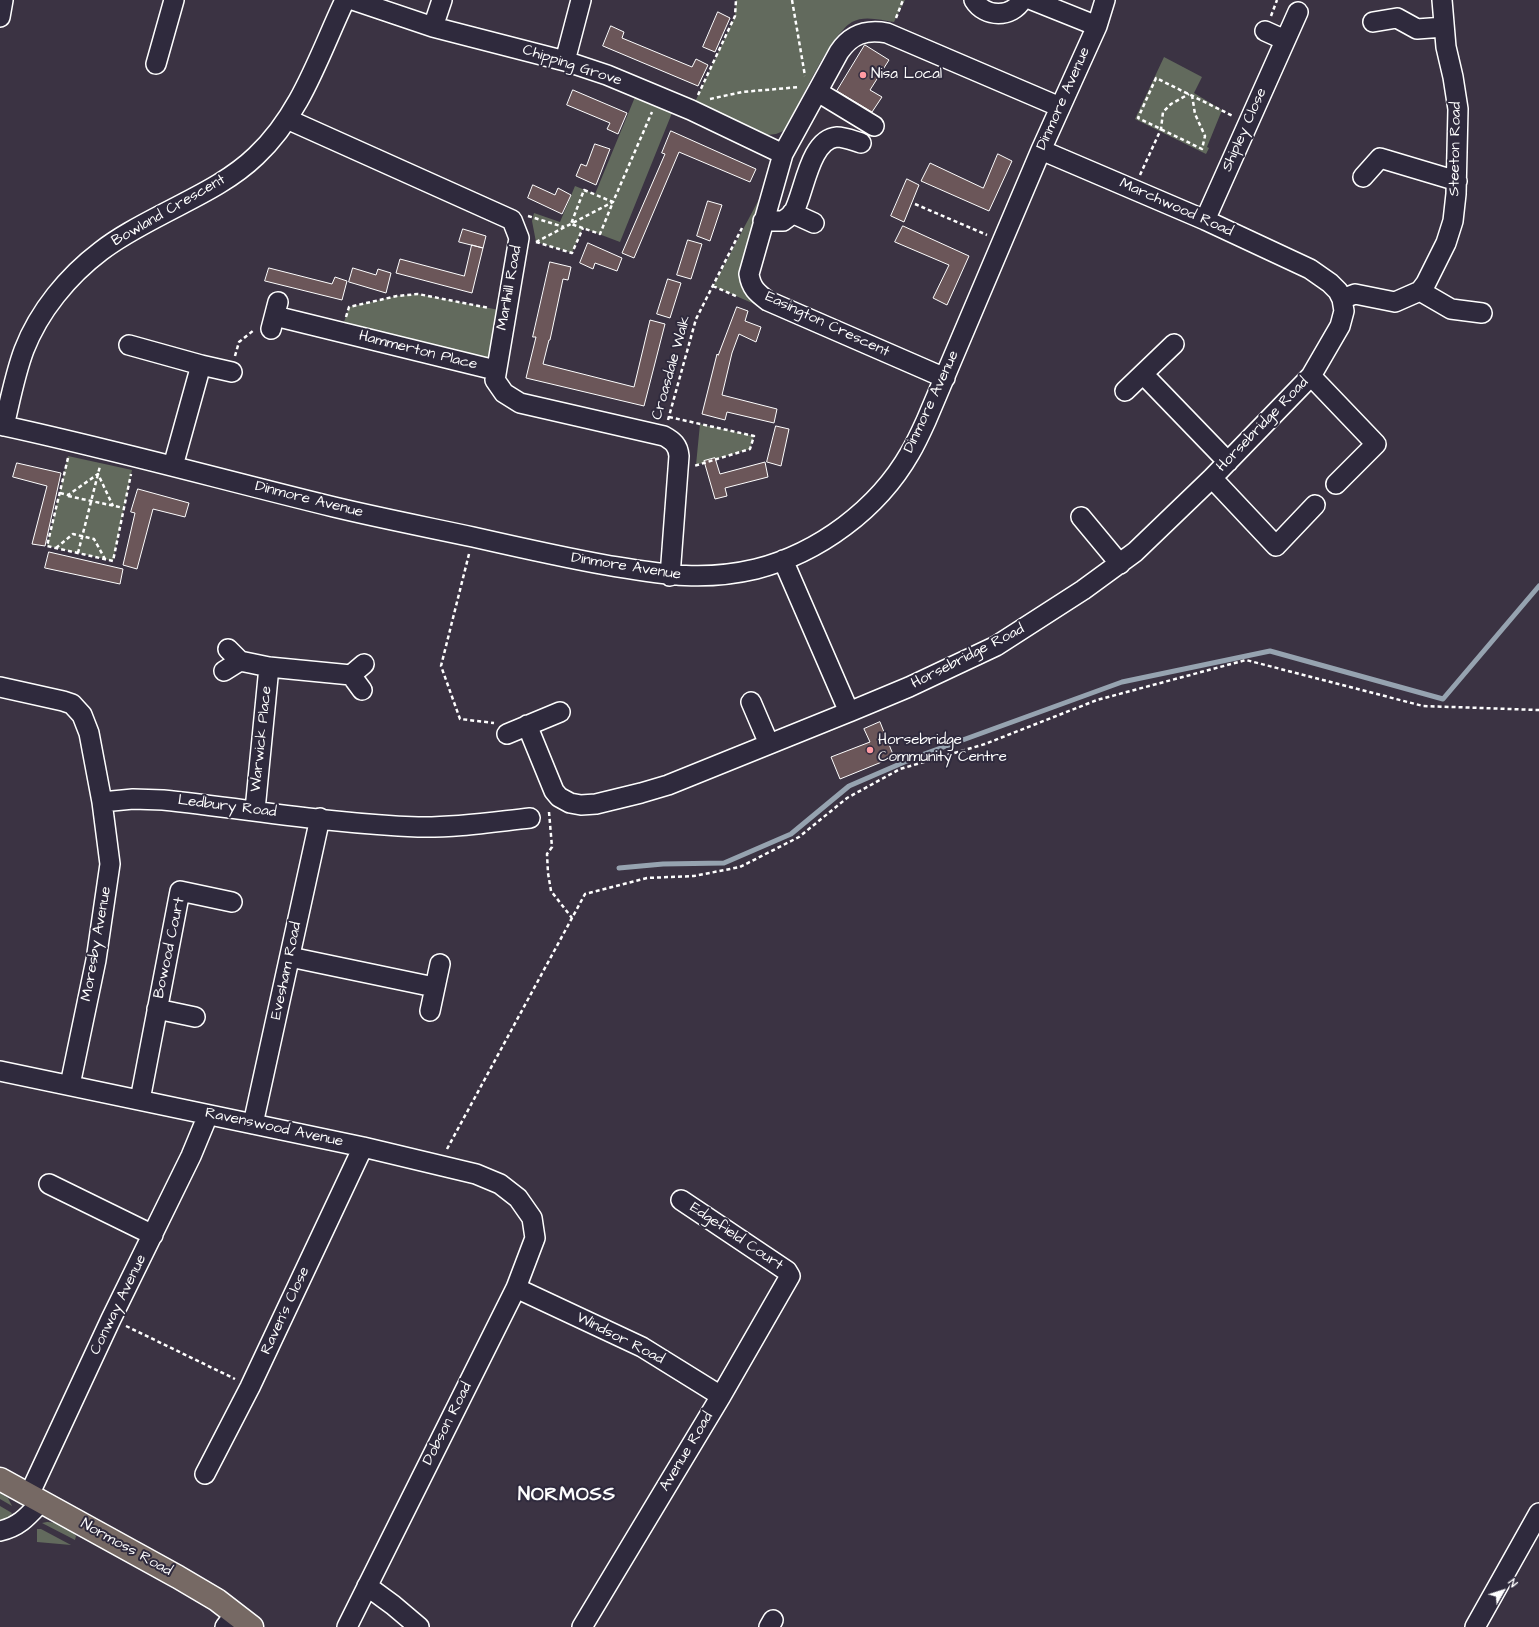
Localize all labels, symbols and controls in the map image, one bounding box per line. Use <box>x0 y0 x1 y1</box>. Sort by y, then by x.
street label: Chipping Grove <box>520 41 624 91</box>
street label: Dinmore Avenue <box>1033 45 1095 153</box>
place label: Nisa Local <box>871 66 942 84</box>
marker: Nisa Local <box>858 70 868 80</box>
street label: Shipley Close <box>1219 85 1271 175</box>
street label: Steeton Road <box>1446 102 1466 196</box>
street label: Bowland Crescent <box>109 171 229 251</box>
street label: Marchwood Road <box>1116 175 1236 241</box>
street label: Marlhill Road <box>494 244 526 332</box>
street label: Easington Crescent <box>762 288 892 362</box>
street label: Croasdale Walk <box>649 314 695 422</box>
street label: Hammerton Place <box>357 328 479 374</box>
street label: Dinmore Avenue <box>900 348 964 456</box>
street label: Horsebridge Road <box>1213 374 1313 476</box>
street label: Dinmore Avenue <box>253 478 365 522</box>
street label: Dinmore Avenue <box>570 549 682 585</box>
street label: Horsebridge Road <box>908 621 1028 693</box>
street label: Warwick Place <box>247 685 277 793</box>
place label: Horsebridge Community Centre <box>878 732 1007 767</box>
marker: Horsebridge Community Centre <box>865 745 875 755</box>
street label: Ledbury Road <box>177 792 277 822</box>
street label: Moresby Avenue <box>78 885 116 1003</box>
street label: Bowood Court <box>151 896 189 1000</box>
street label: Evesham Road <box>268 920 306 1022</box>
street label: Ravenswood Avenue <box>203 1105 345 1151</box>
street label: Edgefield Court <box>686 1199 786 1275</box>
street label: Conway Avenue <box>87 1252 151 1358</box>
street label: Raven's Close <box>258 1264 314 1358</box>
street label: Windsor Road <box>573 1309 667 1369</box>
street label: Dobson Road <box>419 1380 477 1468</box>
street label: Avenue Road <box>656 1409 718 1495</box>
district label: NORMOSS <box>518 1485 616 1507</box>
street label: Normoss Road <box>77 1515 175 1581</box>
north arrow <box>1483 1571 1523 1611</box>
text: N <box>1505 1576 1521 1591</box>

